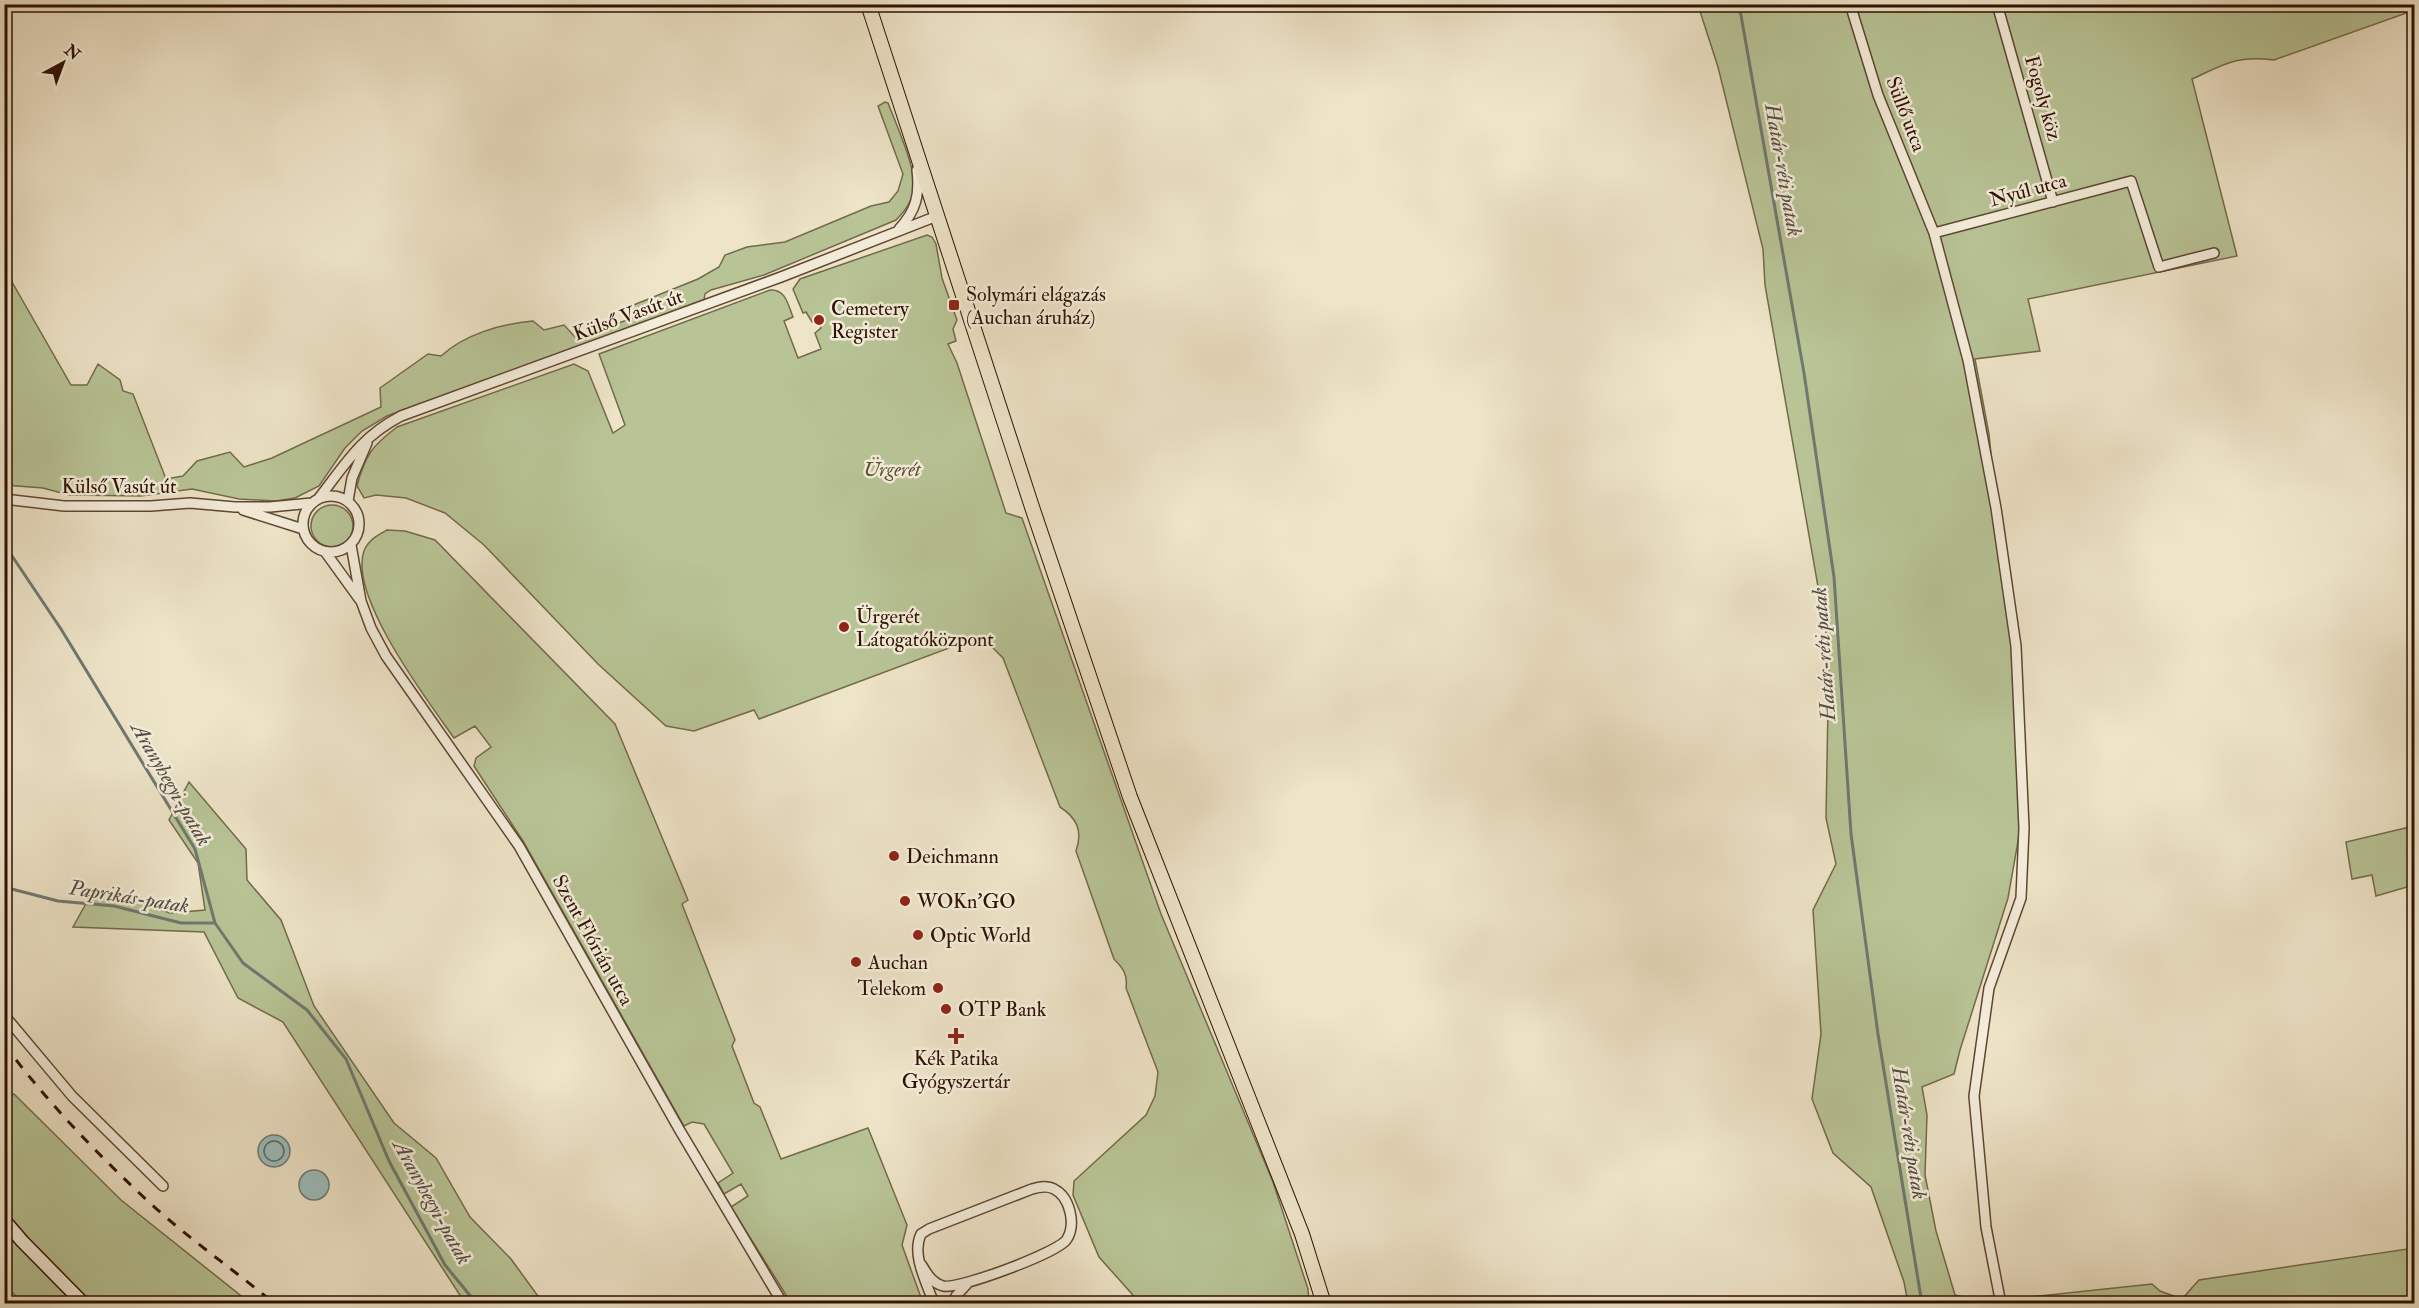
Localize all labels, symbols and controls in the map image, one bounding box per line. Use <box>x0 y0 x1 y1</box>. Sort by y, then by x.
north arrow <box>33 33 93 93</box>
text: N <box>59 40 85 65</box>
street label: Fogoly köz <box>2019 52 2067 144</box>
street label: Süllő utca <box>1880 73 1932 156</box>
water label: Határ-réti patak <box>1758 101 1808 238</box>
street label: Nyúl utca <box>1987 168 2070 212</box>
place label: Solymári elágazás (Auchan áruház) <box>966 282 1106 330</box>
street label: Külső Vasút út <box>570 283 687 346</box>
place label: Cemetery Register <box>831 296 910 344</box>
marker: Solymári elágazás (Auchan áruház) <box>947 298 961 312</box>
marker: Cemetery Register <box>812 313 826 327</box>
park label: Ürgerét <box>863 457 922 482</box>
street label: Külső Vasút út <box>61 474 177 499</box>
water label: Határ-réti patak <box>1806 586 1842 723</box>
place label: Ürgerét Látogatóközpont <box>856 604 994 653</box>
marker: Ürgerét Látogatóközpont <box>837 620 851 634</box>
water label: Aranyhegyi-patak <box>124 715 217 851</box>
place label: Deichmann <box>906 844 999 869</box>
marker: Deichmann <box>887 849 901 863</box>
street label: Szent Flórián utca <box>547 870 640 1010</box>
water label: Paprikás-patak <box>66 874 191 920</box>
place label: WOKn'GO <box>916 889 1016 914</box>
marker: WOKn'GO <box>898 894 912 908</box>
place label: Optic World <box>930 923 1031 949</box>
marker: Optic World <box>911 928 925 942</box>
place label: Auchan <box>867 950 928 975</box>
marker: Auchan <box>849 955 863 969</box>
place label: Telekom <box>858 976 926 1001</box>
marker: Telekom <box>931 981 945 995</box>
place label: OTP Bank <box>958 997 1047 1022</box>
marker: OTP Bank <box>939 1002 953 1016</box>
marker: Kék Patika Gyógyszertár <box>949 1029 963 1043</box>
place label: Kék Patika Gyógyszertár <box>902 1046 1011 1094</box>
water label: Határ-réti patak <box>1885 1064 1933 1201</box>
water label: Aranyhegyi-patak <box>385 1133 478 1269</box>

